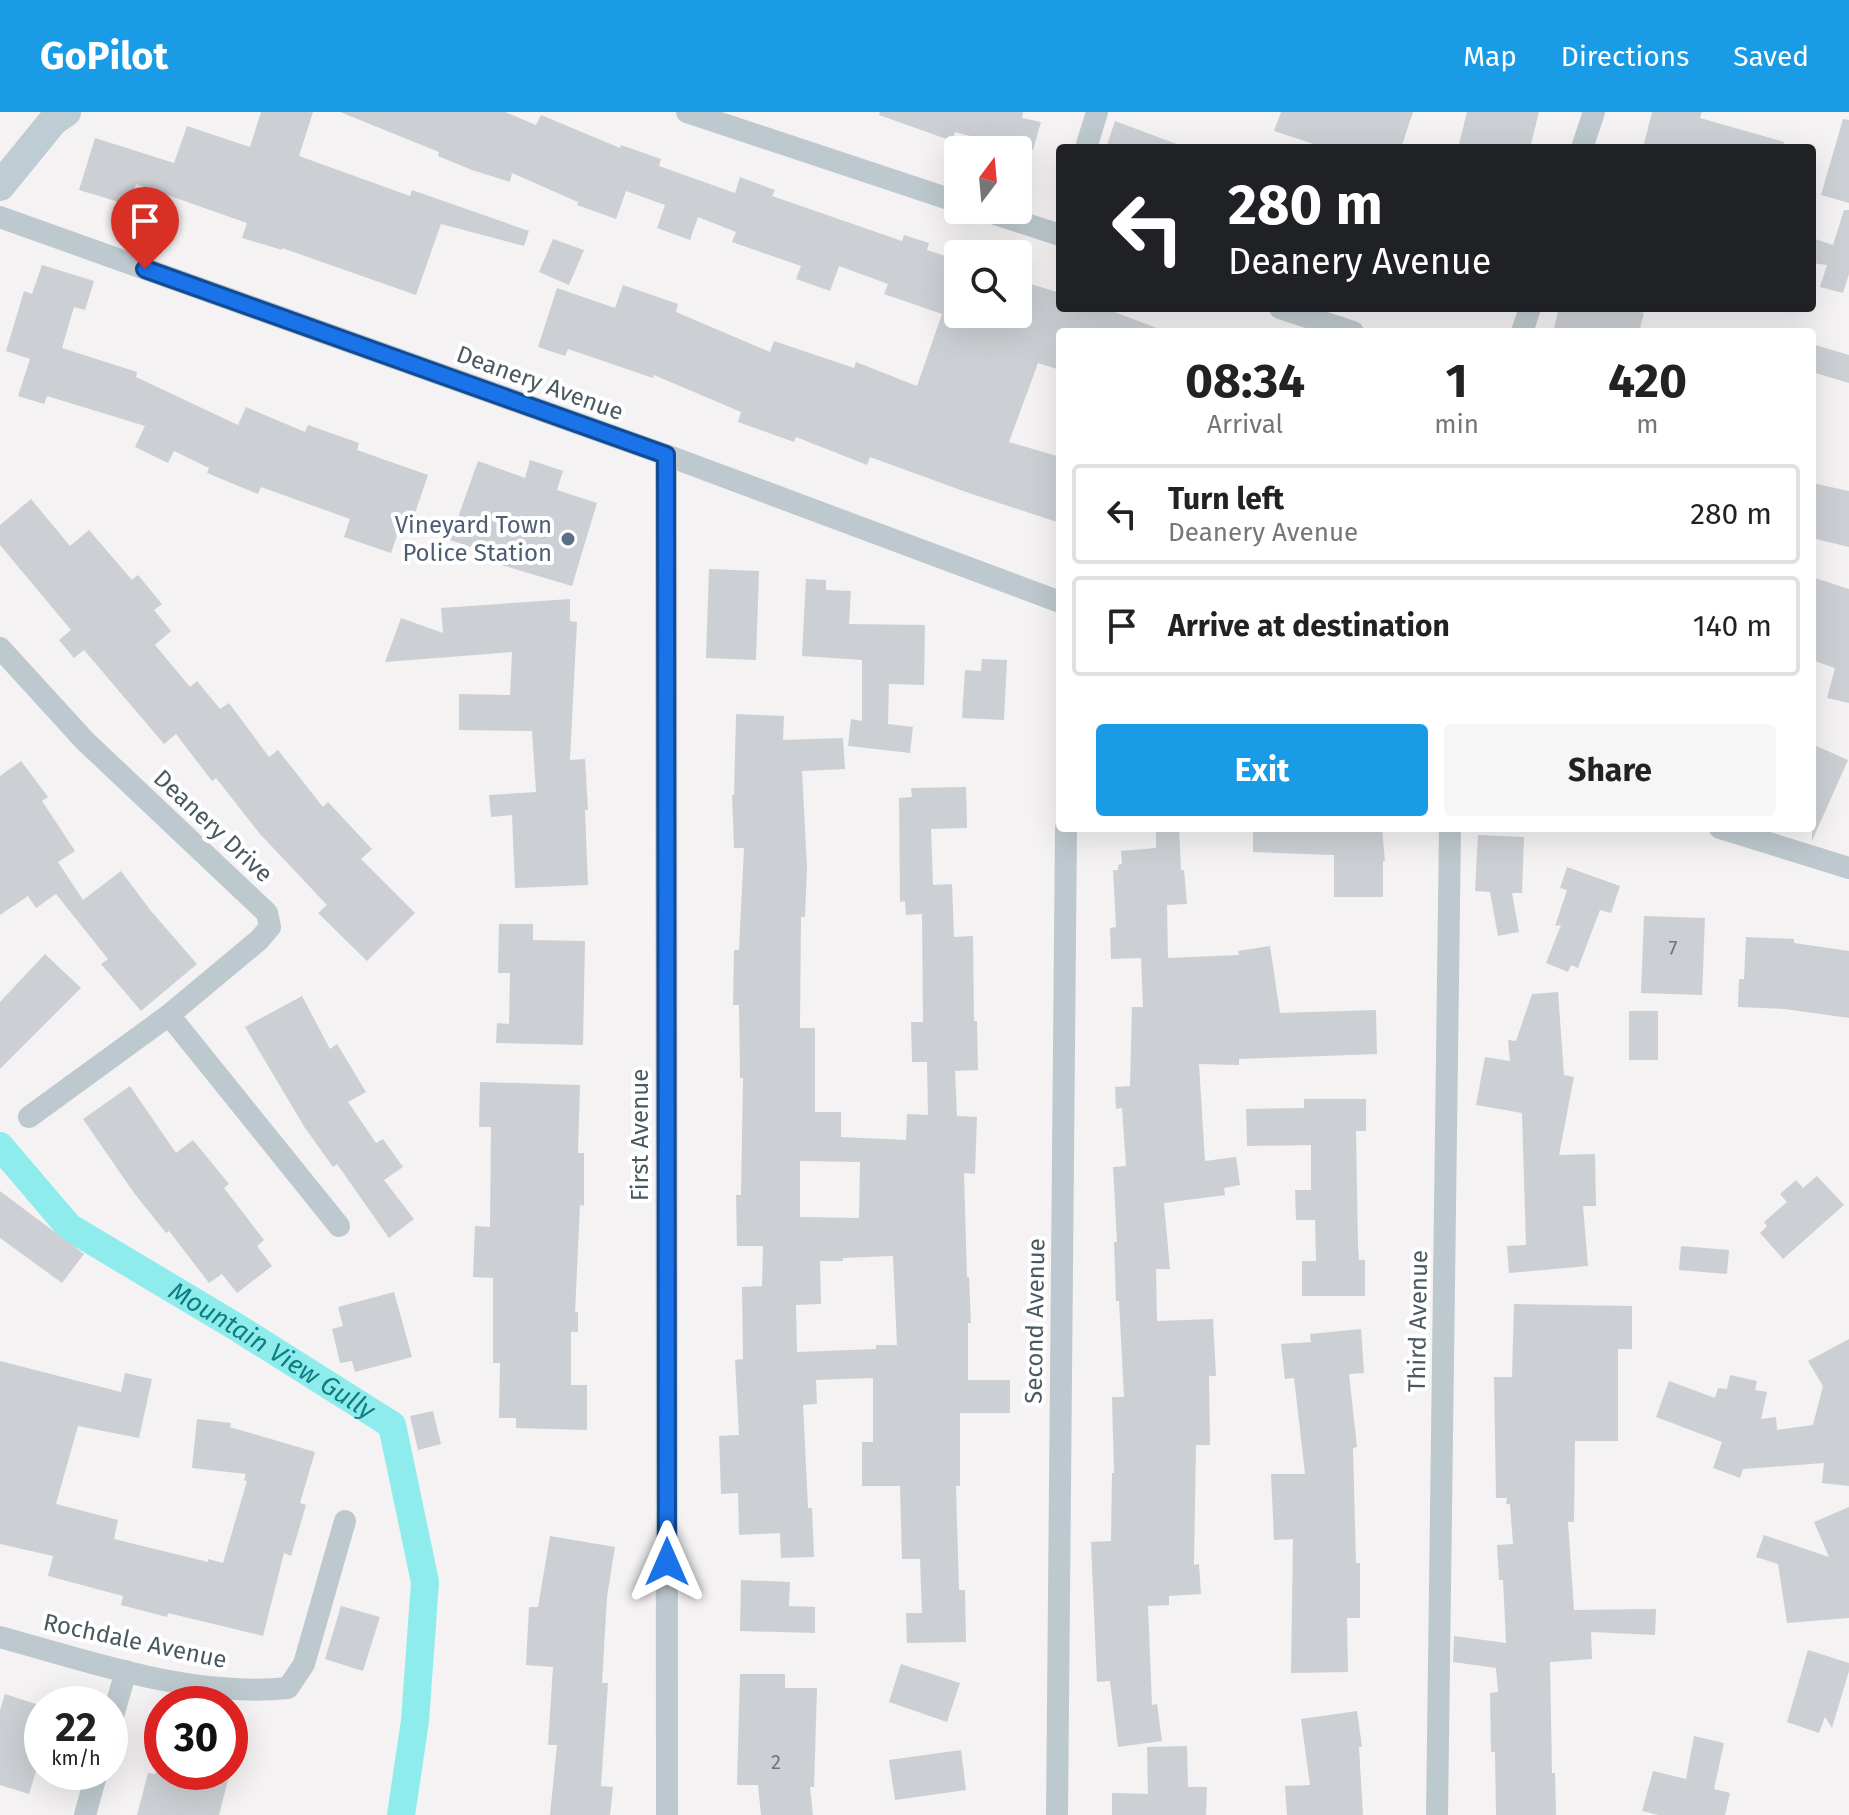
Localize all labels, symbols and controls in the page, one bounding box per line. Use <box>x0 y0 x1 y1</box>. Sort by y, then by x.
text: GoPilot <box>40 33 168 79</box>
text: Map <box>1463 40 1517 73</box>
text: Directions <box>1561 40 1689 73</box>
text: Saved <box>1733 40 1809 73</box>
north arrow <box>944 136 1032 224</box>
map controls <box>944 136 1032 328</box>
text: 280 m <box>1228 172 1383 239</box>
icon: left <box>1096 176 1200 280</box>
pin <box>111 187 179 269</box>
icon: arrive <box>123 199 167 243</box>
button: search <box>944 240 1032 328</box>
text: Deanery Avenue <box>1228 240 1491 284</box>
street label: Deanery Avenue <box>453 340 627 426</box>
text: 08:34 <box>1185 352 1305 410</box>
text: 1 <box>1445 352 1468 410</box>
text: 420 <box>1608 352 1687 410</box>
text: Arrival <box>1207 409 1283 440</box>
text: min <box>1434 409 1479 440</box>
text: m <box>1636 409 1659 440</box>
text: Turn left <box>1168 481 1284 517</box>
icon: left <box>1100 492 1144 536</box>
text: 280 m <box>1690 496 1772 532</box>
place label: Vineyard Town Police Station <box>395 511 552 567</box>
text: Deanery Avenue <box>1168 517 1358 548</box>
marker: Vineyard Town Police Station <box>559 530 577 548</box>
icon: arrive <box>1100 604 1144 648</box>
text: Arrive at destination <box>1168 608 1450 644</box>
text: 140 m <box>1693 608 1772 644</box>
button: Exit <box>1096 724 1428 816</box>
button: Share <box>1444 724 1776 816</box>
street label: Deanery Drive <box>148 764 278 888</box>
house number: 7 <box>1669 936 1678 960</box>
street label: First Avenue <box>626 1069 654 1201</box>
street label: Second Avenue <box>1020 1238 1050 1404</box>
street label: Third Avenue <box>1403 1250 1433 1392</box>
water label: Mountain View Gully <box>163 1275 382 1427</box>
position arrow <box>625 1520 709 1604</box>
street label: Rochdale Avenue <box>41 1608 229 1674</box>
speed limit sign: 30 <box>144 1686 248 1790</box>
text: 22 <box>55 1704 97 1752</box>
text: km/h <box>51 1746 101 1770</box>
house number: 2 <box>771 1750 781 1774</box>

